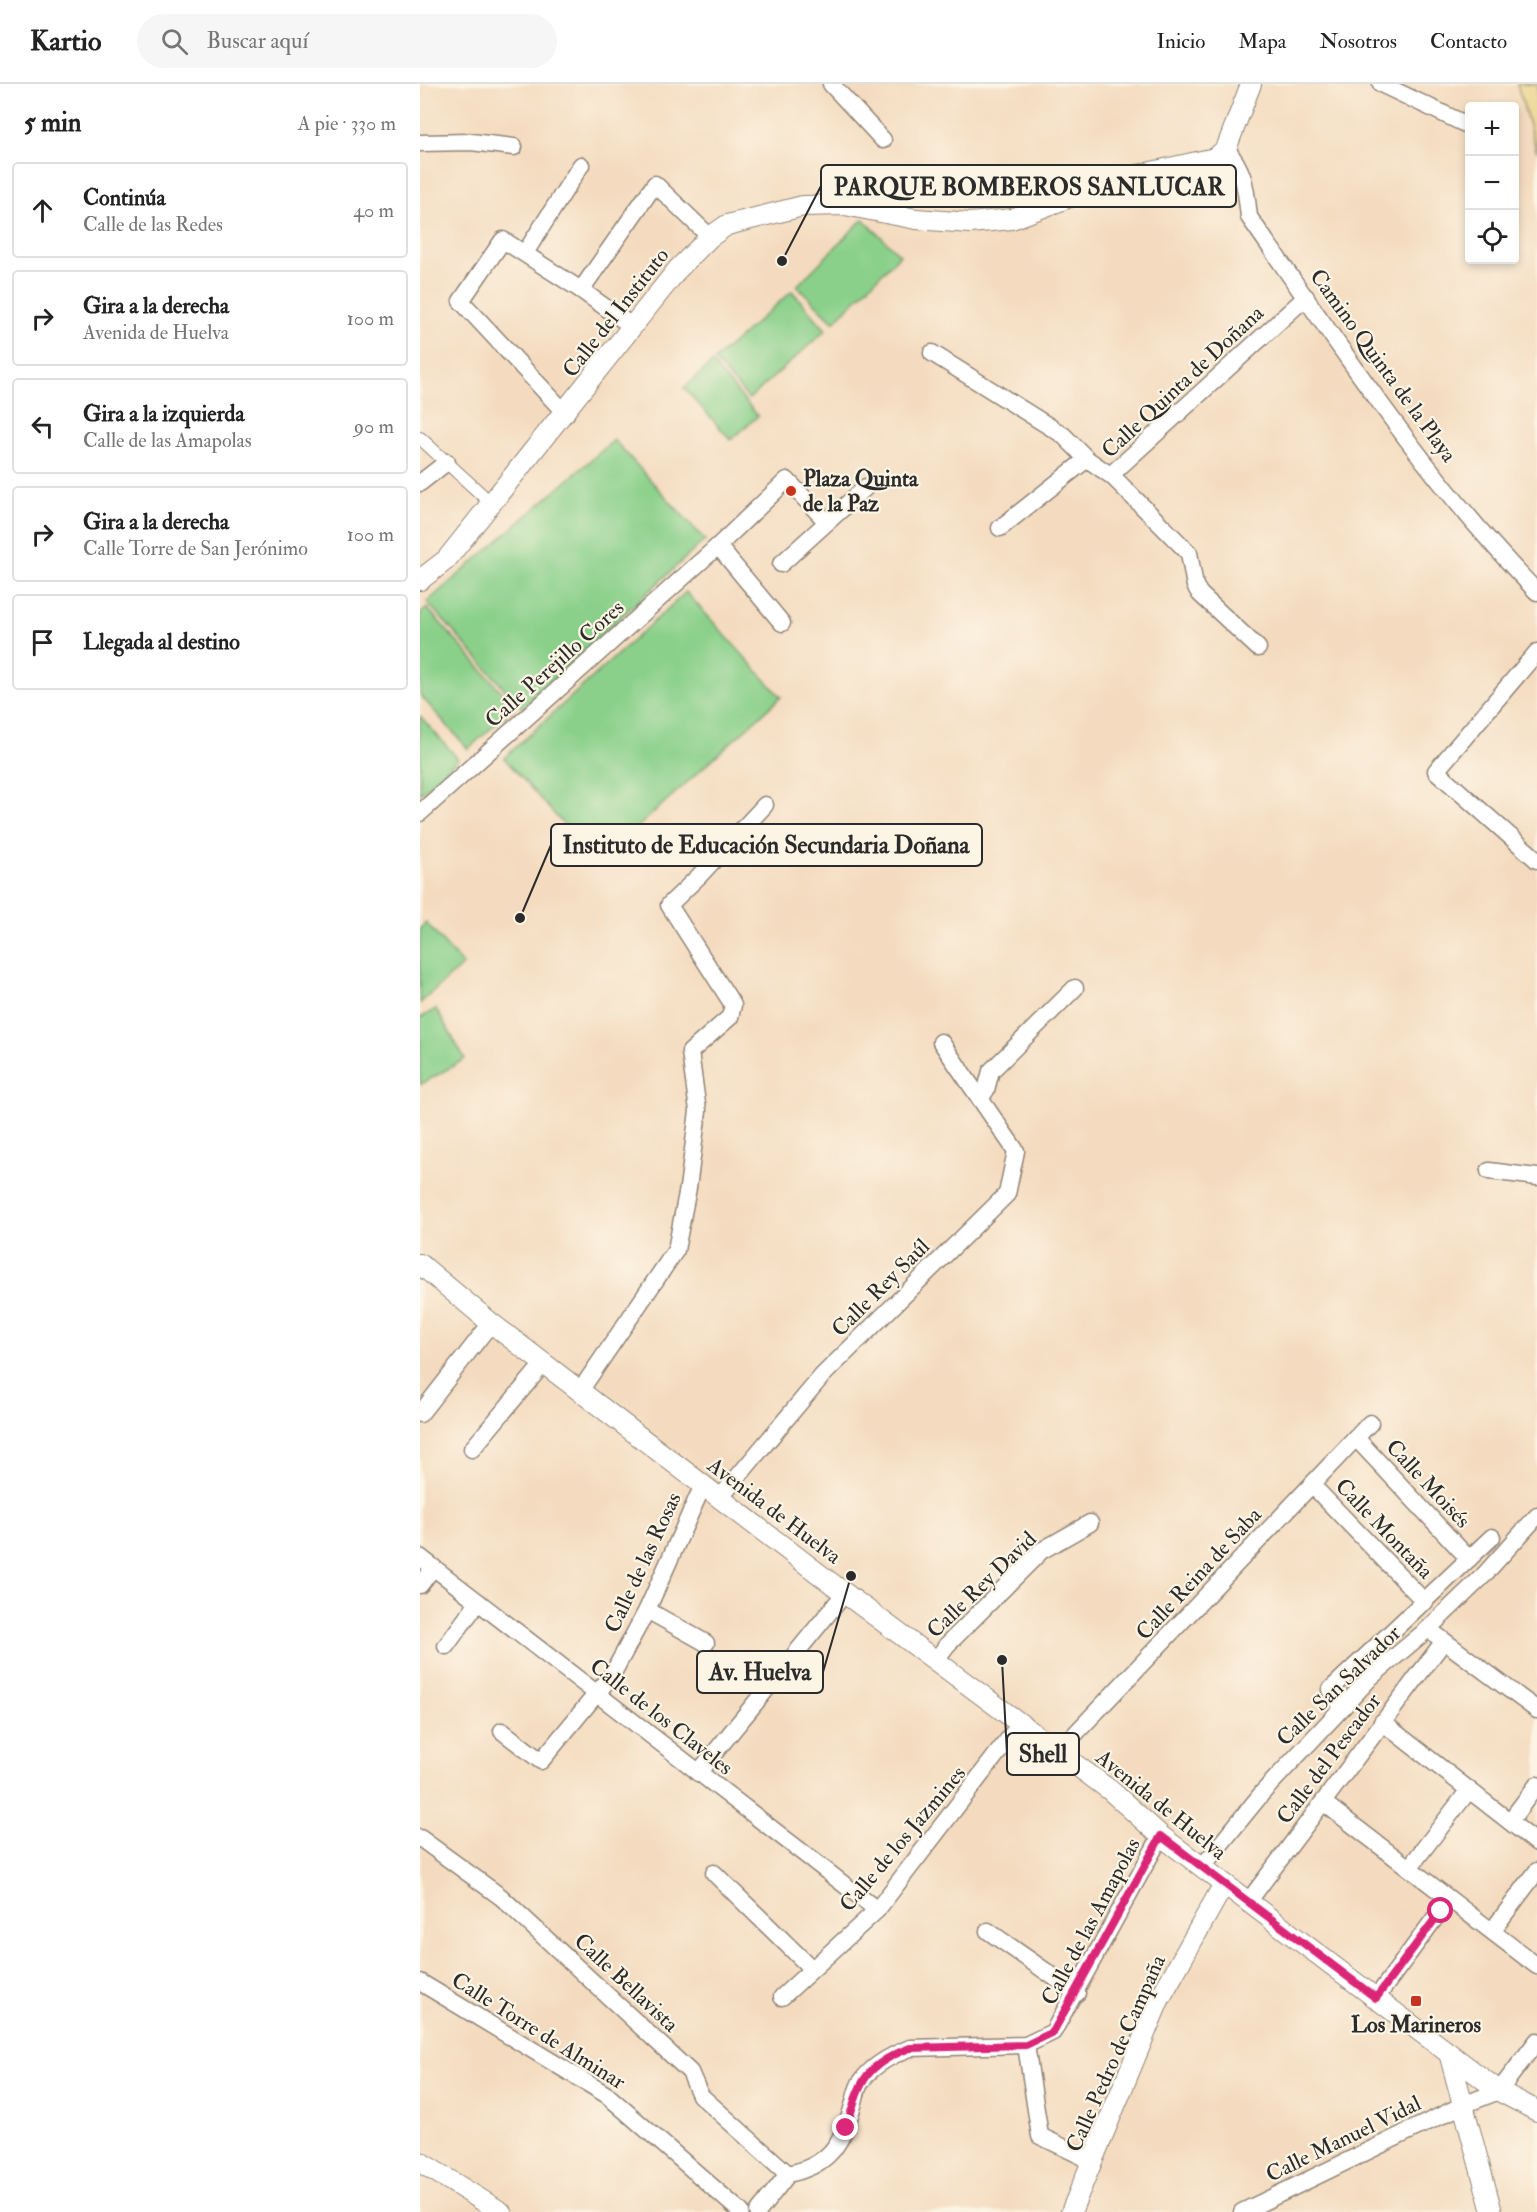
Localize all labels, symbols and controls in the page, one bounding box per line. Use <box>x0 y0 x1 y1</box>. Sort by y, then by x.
search box <box>137 14 557 68</box>
text: Kartio <box>30 24 101 59</box>
icon: search <box>158 25 191 58</box>
text: Buscar aquí <box>206 27 308 55</box>
text: Inicio <box>1156 28 1205 55</box>
text: Mapa <box>1238 28 1286 55</box>
text: Nosotros <box>1319 28 1397 55</box>
text: Contacto <box>1430 28 1507 55</box>
map controls <box>1465 102 1519 264</box>
button: + <box>1465 102 1519 156</box>
text: 5 min <box>24 107 81 139</box>
text: A pie · 330 m <box>298 111 396 136</box>
button: − <box>1465 156 1519 210</box>
callout: PARQUE BOMBEROS SANLUCAR <box>821 165 1236 207</box>
text: PARQUE BOMBEROS SANLUCAR <box>834 172 1226 203</box>
text: Continúa <box>83 184 166 212</box>
icon: ahead <box>26 194 59 227</box>
text: 40 m <box>353 198 394 223</box>
button: locate <box>1465 210 1519 264</box>
text: Calle de las Redes <box>83 212 223 237</box>
street label: Calle del Instituto <box>556 242 675 383</box>
street label: Camino Quinta de la Playa <box>1304 263 1463 469</box>
text: Gira a la derecha <box>83 292 229 320</box>
street label: Calle Quinta de Doñana <box>1096 299 1270 464</box>
icon: right <box>26 302 59 335</box>
text: 100 m <box>347 306 394 331</box>
text: Avenida de Huelva <box>83 320 229 345</box>
text: Gira a la izquierda <box>83 400 244 428</box>
icon: left <box>26 410 59 443</box>
text: 90 m <box>354 414 394 439</box>
text: Calle de las Amapolas <box>83 428 252 453</box>
place label: Plaza Quinta de la Paz <box>803 465 919 518</box>
marker: Plaza Quinta de la Paz <box>784 484 798 498</box>
text: Gira a la derecha <box>83 508 229 536</box>
icon: right <box>26 518 59 551</box>
text: 100 m <box>347 522 394 547</box>
text: Calle Torre de San Jerónimo <box>83 536 308 561</box>
street label: Calle Perejillo Cores <box>479 594 630 734</box>
icon: arrive <box>26 626 59 659</box>
text: Llegada al destino <box>83 628 240 656</box>
callout: Instituto de Educación Secundaria Doñana <box>551 824 982 866</box>
text: Instituto de Educación Secundaria Doñana <box>563 830 971 861</box>
street label: Calle Rey Saúl <box>826 1232 936 1343</box>
street label: Calle Moisés <box>1380 1433 1477 1534</box>
street label: Avenida de Huelva <box>701 1451 848 1571</box>
street label: Calle Montaña <box>1329 1472 1440 1586</box>
street label: Calle de las Rosas <box>598 1488 688 1637</box>
street label: Calle Reina de Saba <box>1130 1501 1268 1646</box>
street label: Calle Rey David <box>921 1525 1043 1644</box>
street label: Calle San Salvador <box>1271 1619 1407 1752</box>
callout: Av. Huelva <box>697 1651 823 1693</box>
street label: Calle de los Claveles <box>584 1652 739 1781</box>
text: Av. Huelva <box>708 1657 812 1688</box>
street label: Calle del Pescador <box>1270 1687 1388 1830</box>
callout: Shell <box>1007 1733 1079 1775</box>
text: Shell <box>1019 1739 1068 1770</box>
street label: Avenida de Huelva <box>1089 1743 1233 1867</box>
street label: Calle de los Jazmines <box>833 1760 972 1917</box>
street label: Calle de las Amapolas <box>1035 1833 1148 2010</box>
route start <box>1427 1897 1453 1923</box>
street label: Calle Bellavista <box>568 1927 685 2039</box>
street label: Calle Pedro de Campaña <box>1060 1950 1173 2157</box>
street label: Calle Torre de Alminar <box>446 1966 631 2096</box>
marker: Los Marineros <box>1409 1994 1423 2008</box>
place label: Los Marineros <box>1351 2011 1481 2039</box>
street label: Calle Manuel Vidal <box>1261 2089 1426 2189</box>
route end <box>832 2114 858 2140</box>

